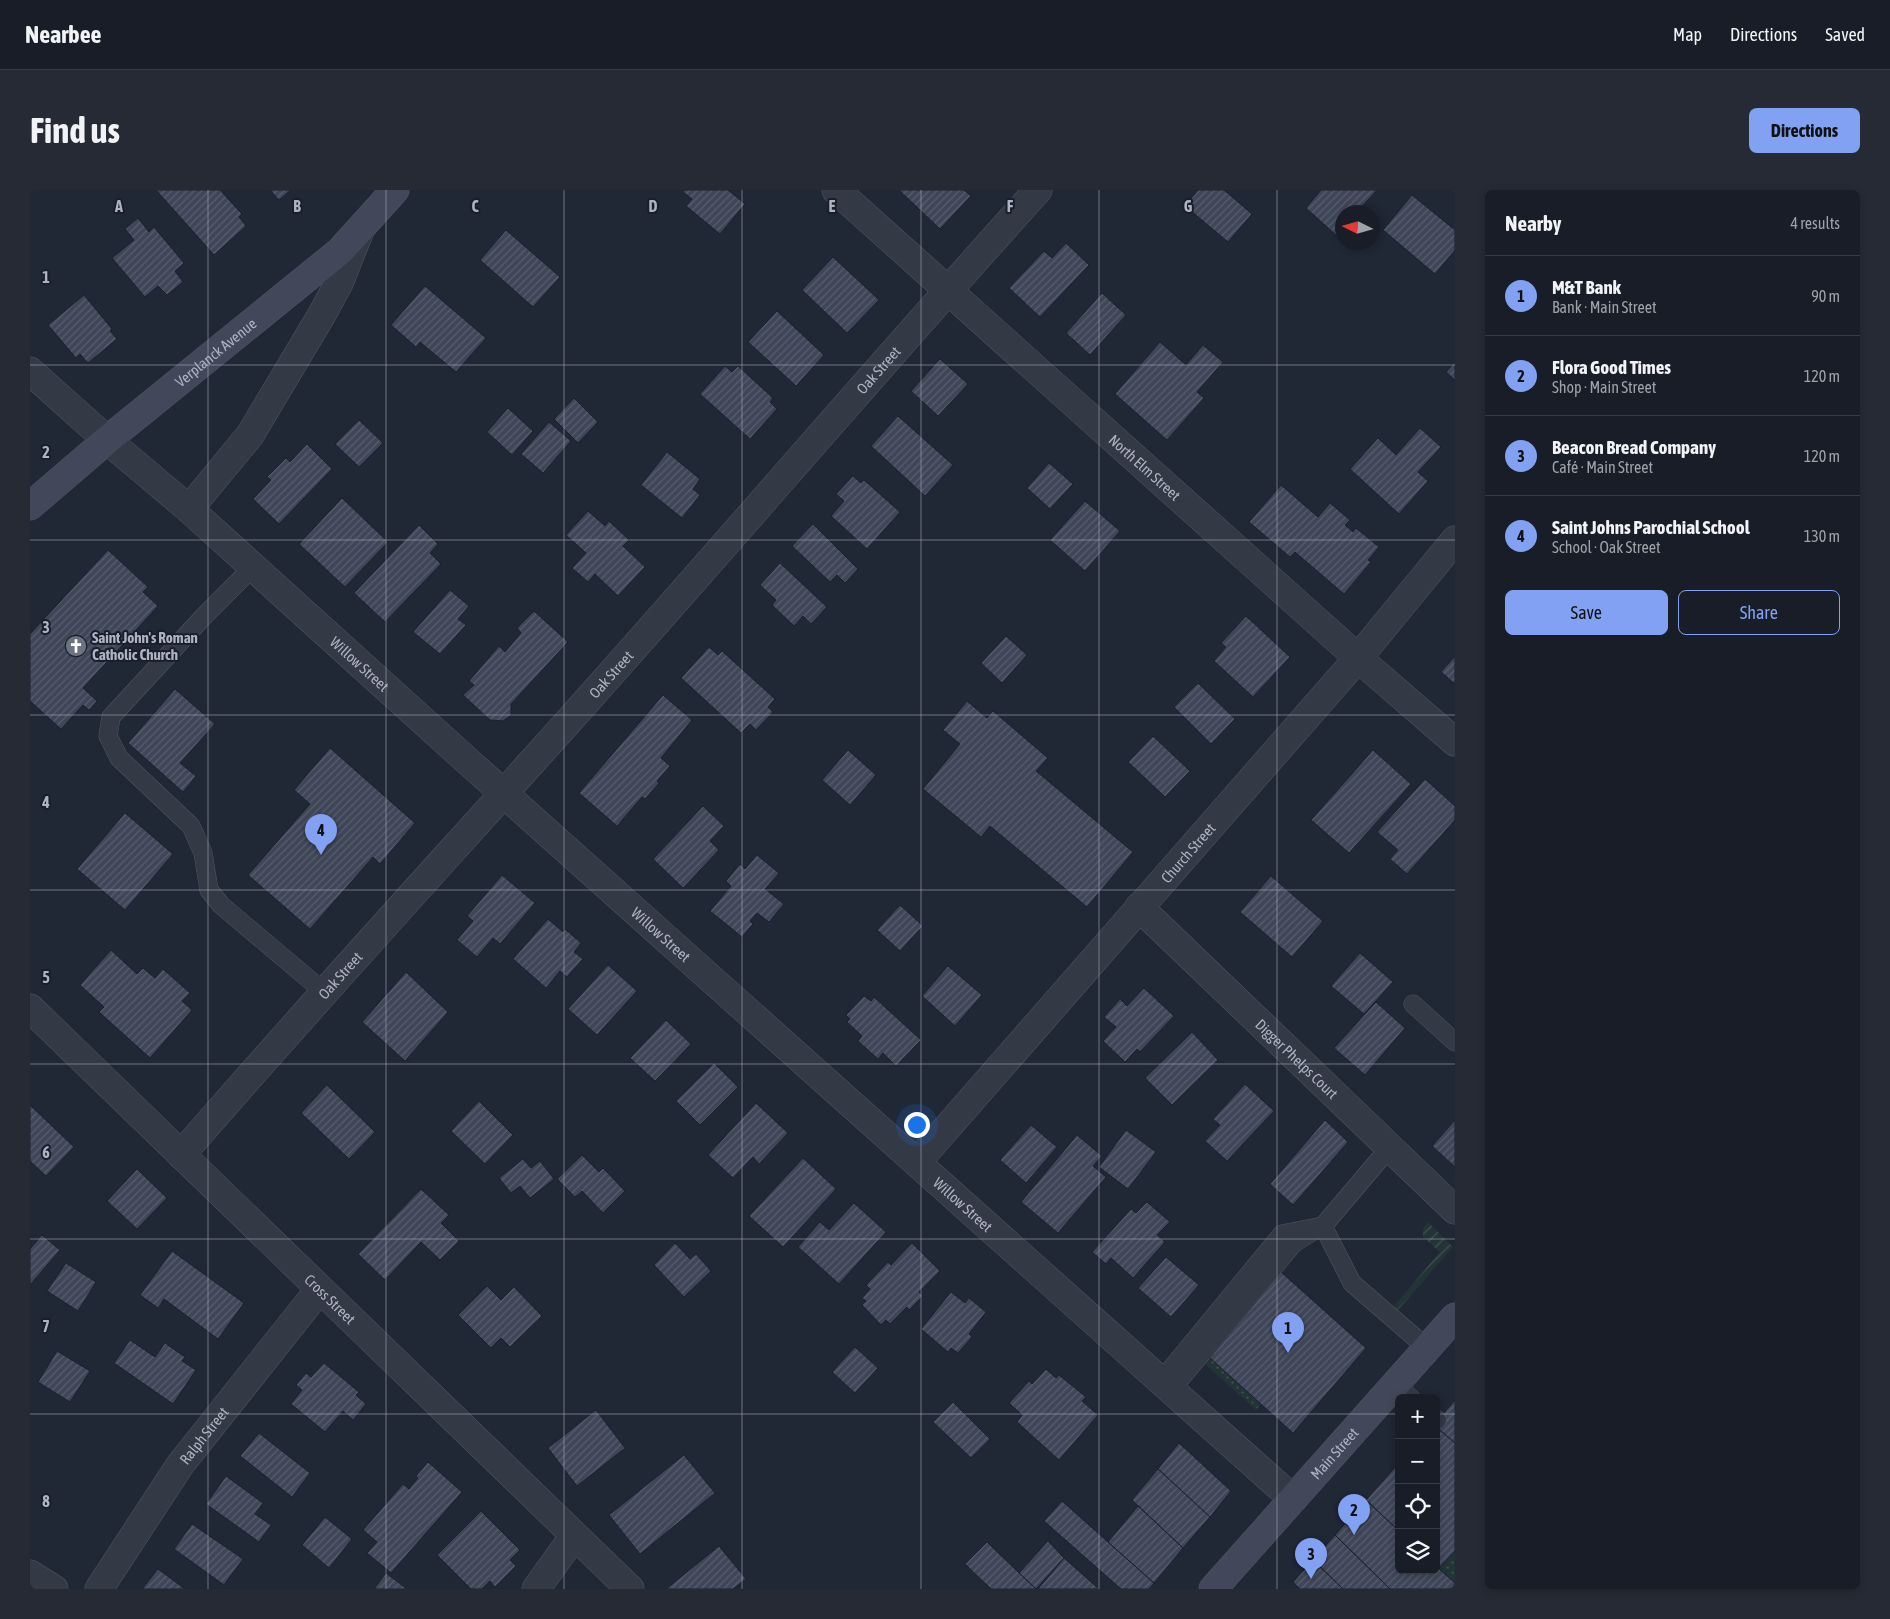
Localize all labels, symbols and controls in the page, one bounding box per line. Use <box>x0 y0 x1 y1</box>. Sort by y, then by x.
text: Nearbee <box>25 21 101 48</box>
text: Map <box>1673 24 1702 45</box>
text: Directions <box>1730 24 1797 45</box>
text: Saved <box>1825 24 1865 45</box>
button: Directions <box>1749 108 1860 153</box>
text: Find us <box>30 110 120 150</box>
text: A <box>114 197 123 215</box>
text: B <box>293 197 301 215</box>
text: C <box>471 197 479 215</box>
text: D <box>649 197 658 215</box>
text: E <box>829 197 836 215</box>
text: F <box>1007 197 1014 215</box>
text: G <box>1184 197 1193 215</box>
north arrow <box>1335 205 1380 250</box>
text: Nearby <box>1505 211 1561 235</box>
text: 4 results <box>1790 214 1840 232</box>
text: 1 <box>42 268 50 286</box>
text: M&T Bank <box>1552 276 1621 298</box>
text: 1 <box>1517 287 1525 305</box>
text: 90 m <box>1811 287 1840 305</box>
text: Bank · Main Street <box>1552 298 1657 316</box>
street label: Verplanck Avenue <box>171 314 259 390</box>
street label: Oak Street <box>853 343 903 397</box>
text: Flora Good Times <box>1552 356 1671 378</box>
text: 2 <box>1517 367 1525 385</box>
text: 120 m <box>1804 367 1840 385</box>
text: Shop · Main Street <box>1552 378 1656 396</box>
street label: North Elm Street <box>1106 431 1184 503</box>
text: Beacon Bread Company <box>1552 436 1716 458</box>
text: 2 <box>42 443 50 461</box>
text: 3 <box>1517 447 1525 465</box>
text: 120 m <box>1804 447 1840 465</box>
text: Café · Main Street <box>1552 458 1653 476</box>
text: Saint Johns Parochial School <box>1552 516 1750 538</box>
text: 4 <box>1517 527 1525 545</box>
text: 130 m <box>1804 527 1840 545</box>
text: School · Oak Street <box>1552 538 1661 556</box>
button: Save <box>1505 590 1668 635</box>
button: Share <box>1678 590 1840 635</box>
text: 3 <box>42 618 50 636</box>
place label: Saint John's Roman Catholic Church <box>92 629 198 663</box>
street label: Willow Street <box>327 633 393 694</box>
church icon: Saint John's Roman Catholic Church <box>64 634 88 658</box>
street label: Oak Street <box>585 647 636 701</box>
text: 4 <box>41 793 50 811</box>
pin: 4 <box>305 814 337 855</box>
street label: Church Street <box>1157 819 1218 886</box>
street label: Willow Street <box>628 904 694 965</box>
street label: Oak Street <box>314 948 365 1002</box>
text: 5 <box>42 968 50 986</box>
street label: Digger Phelps Court <box>1253 1015 1342 1102</box>
your location <box>904 1112 930 1138</box>
text: 6 <box>42 1143 50 1161</box>
street label: Willow Street <box>930 1173 996 1235</box>
street label: Cross Street <box>301 1270 359 1327</box>
pin: 1 <box>1272 1312 1304 1353</box>
text: 7 <box>42 1317 50 1335</box>
map controls <box>1395 1394 1440 1574</box>
button: + <box>1395 1394 1440 1439</box>
street label: Ralph Street <box>176 1403 231 1467</box>
street label: Main Street <box>1307 1424 1361 1482</box>
button: − <box>1395 1439 1440 1484</box>
button: locate <box>1395 1484 1440 1529</box>
text: 8 <box>42 1492 50 1510</box>
pin: 2 <box>1338 1494 1370 1535</box>
button: layers <box>1395 1529 1440 1574</box>
pin: 3 <box>1295 1538 1327 1579</box>

